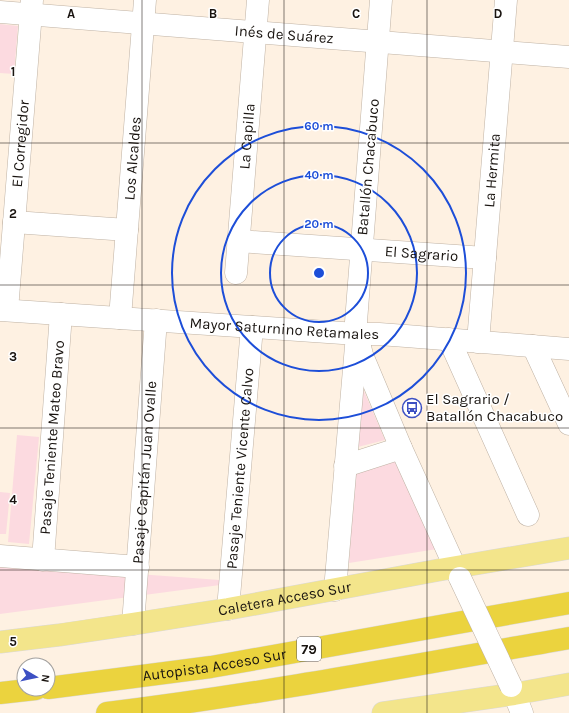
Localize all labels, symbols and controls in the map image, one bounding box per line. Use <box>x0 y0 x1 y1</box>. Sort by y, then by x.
text: A <box>67 6 75 21</box>
text: B <box>209 6 217 21</box>
text: C <box>352 6 360 21</box>
text: D <box>494 6 503 21</box>
street label: Inés de Suárez <box>234 22 334 47</box>
text: 1 <box>11 64 15 79</box>
street label: Batallón Chacabuco <box>353 98 383 236</box>
street label: El Corregidor <box>8 99 33 188</box>
street label: La Capilla <box>235 103 259 170</box>
street label: Los Alcaldes <box>120 116 145 201</box>
text: 60 m <box>304 119 334 133</box>
street label: La Hermita <box>480 133 504 208</box>
text: 40 m <box>304 168 334 182</box>
text: 2 <box>9 206 17 221</box>
text: 20 m <box>304 217 334 231</box>
street label: El Sagrario <box>384 242 459 265</box>
centre of rings <box>312 266 326 280</box>
street label: Mayor Saturnino Retamales <box>189 314 379 343</box>
street label: Pasaje Teniente Mateo Bravo <box>36 339 68 535</box>
text: 3 <box>9 349 17 364</box>
street label: Pasaje Teniente Vicente Calvo <box>222 367 257 570</box>
street label: Pasaje Capitán Juan Ovalle <box>129 380 160 565</box>
place label: El Sagrario / Batallón Chacabuco <box>426 390 563 425</box>
bus stop icon: El Sagrario / Batallón Chacabuco <box>401 397 423 419</box>
text: 4 <box>9 492 17 507</box>
street label: Caletera Acceso Sur <box>217 577 353 619</box>
text: 5 <box>9 634 17 649</box>
road number: 79 <box>297 637 321 661</box>
street label: Autopista Acceso Sur <box>141 645 288 685</box>
north arrow <box>16 657 56 697</box>
text: N <box>38 674 52 683</box>

